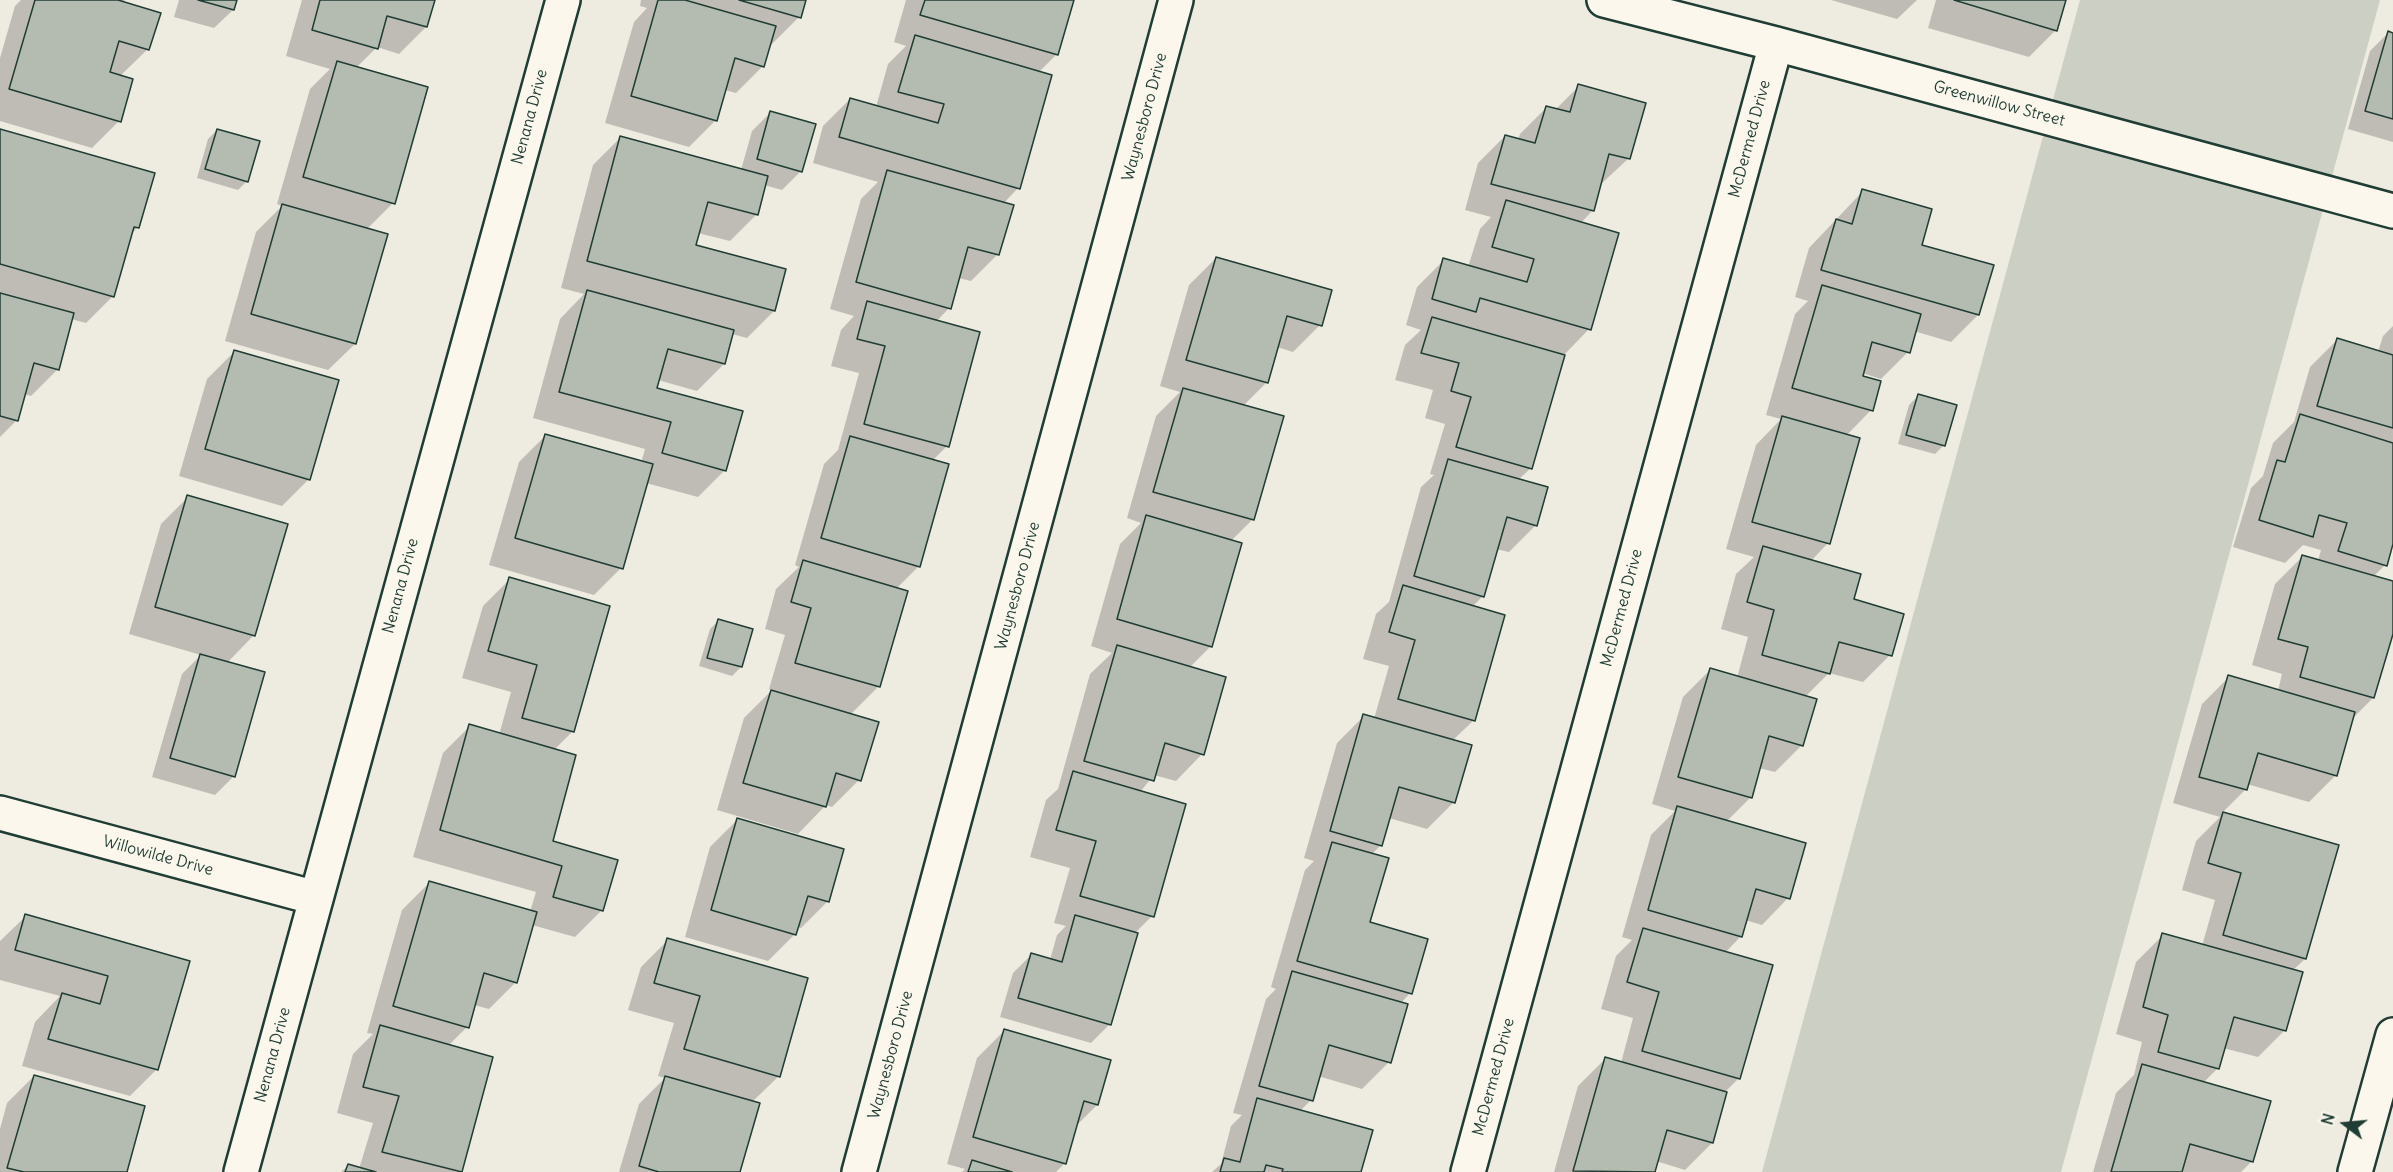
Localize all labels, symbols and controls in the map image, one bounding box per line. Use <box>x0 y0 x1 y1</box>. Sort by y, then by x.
street label: Waynesboro Drive <box>1119 51 1171 183</box>
street label: Nenana Drive <box>508 67 552 167</box>
street label: Greenwillow Street <box>1931 77 2067 131</box>
street label: McDermed Drive <box>1725 78 1775 200</box>
street label: Waynesboro Drive <box>992 520 1044 652</box>
street label: Nenana Drive <box>379 536 423 636</box>
street label: McDermed Drive <box>1597 547 1647 669</box>
street label: Willowilde Drive <box>101 832 215 880</box>
street label: Waynesboro Drive <box>865 989 917 1121</box>
street label: Nenana Drive <box>251 1005 295 1105</box>
street label: McDermed Drive <box>1469 1016 1519 1138</box>
north arrow <box>2315 1094 2375 1154</box>
text: N <box>2317 1111 2339 1127</box>

